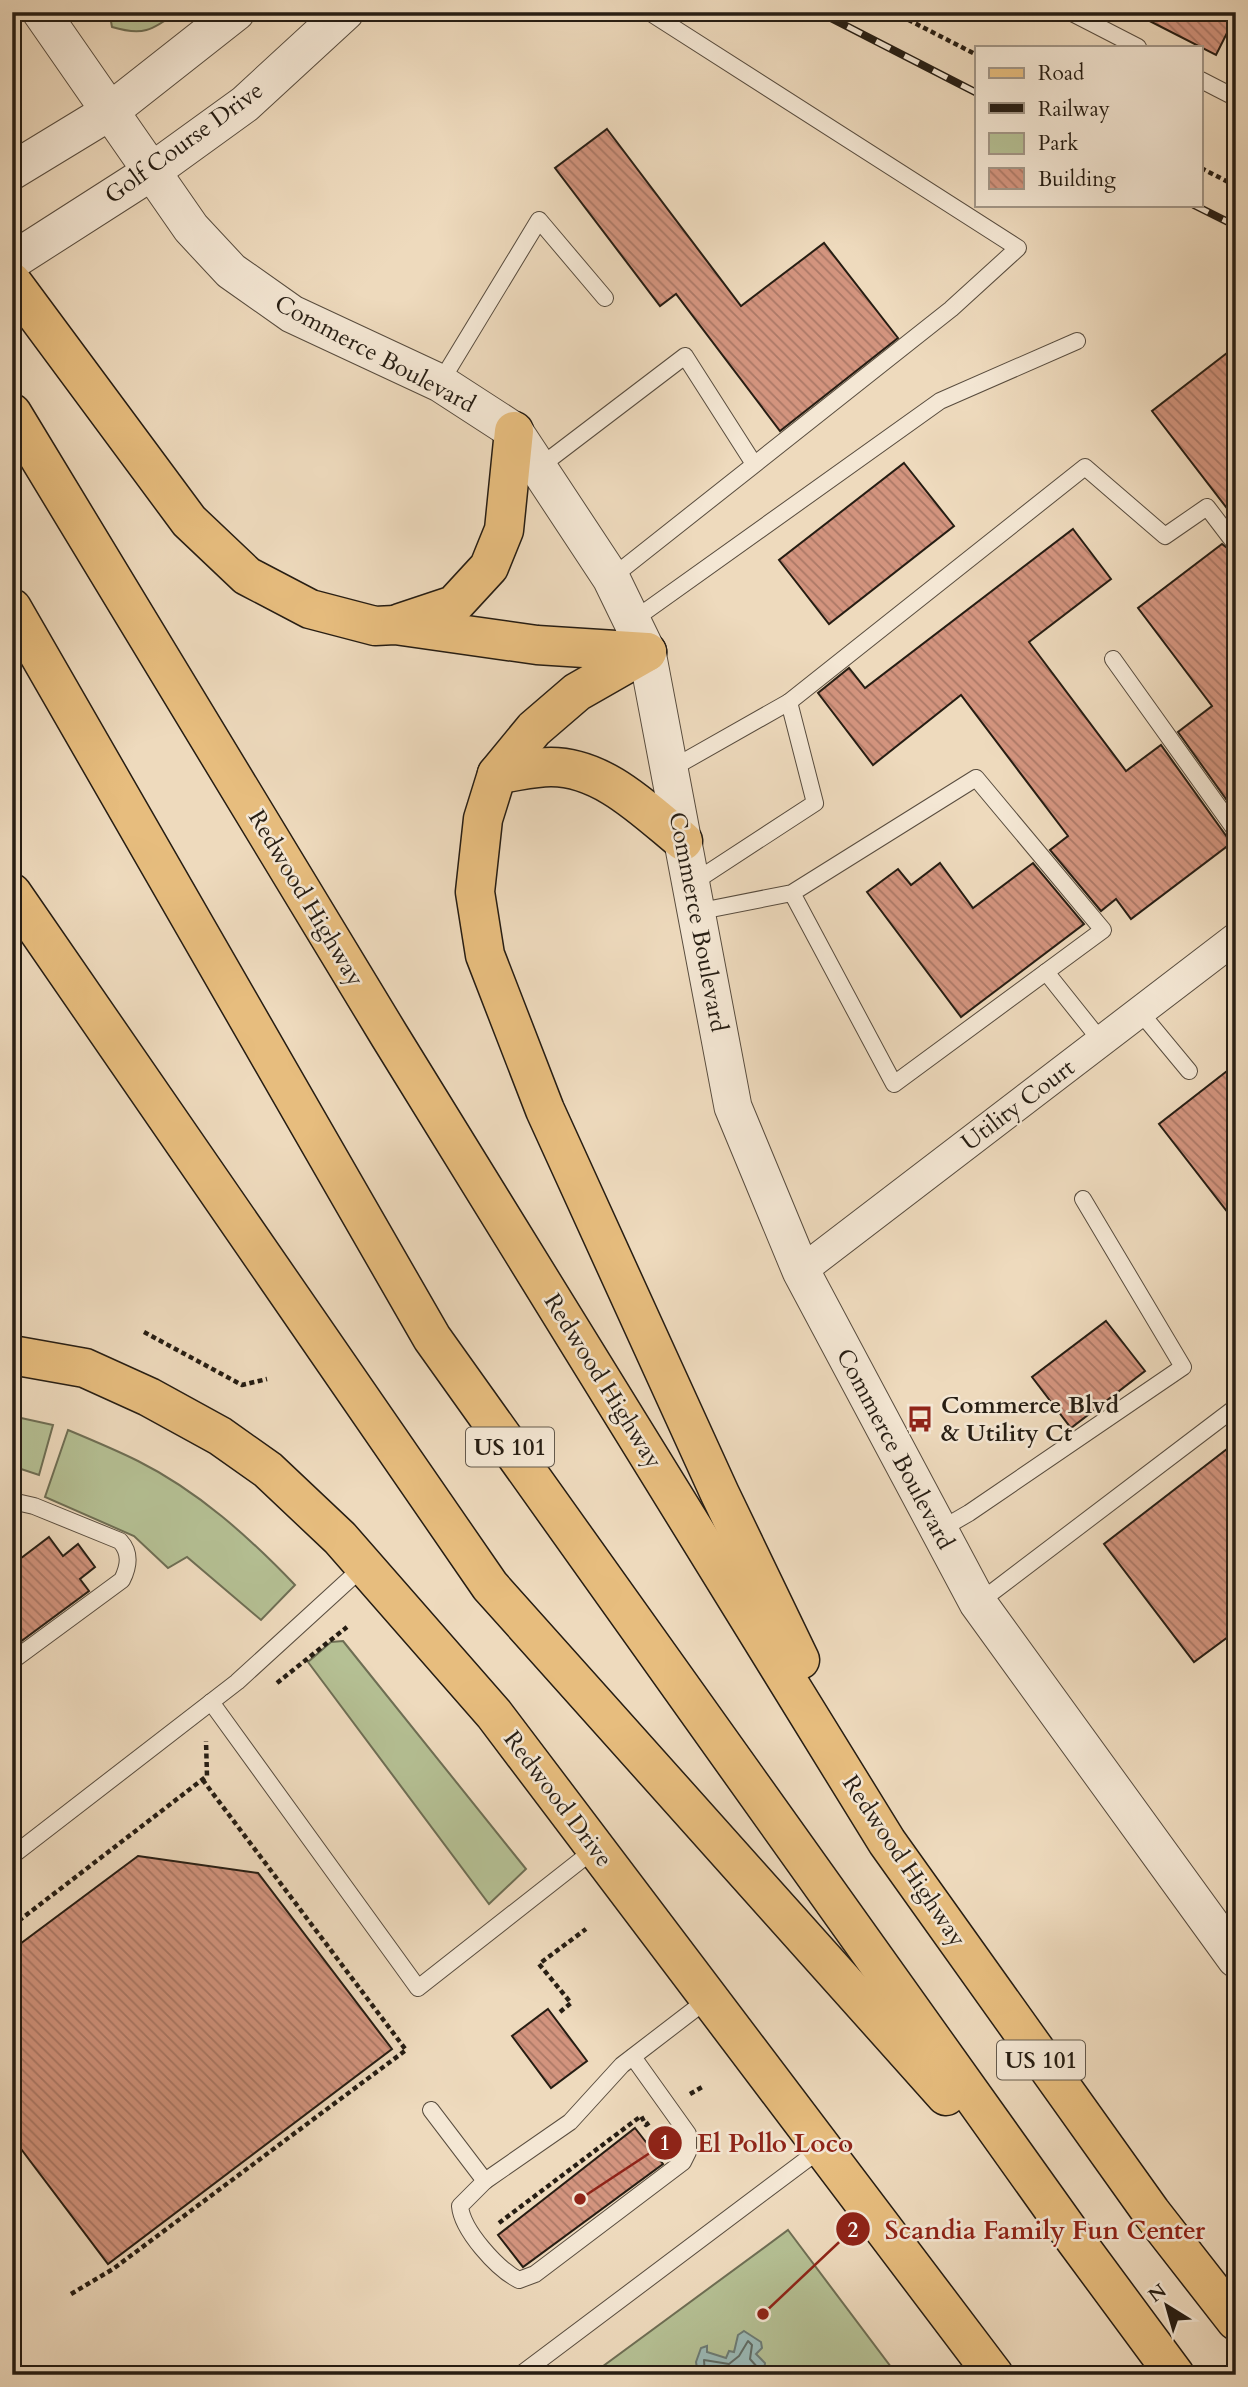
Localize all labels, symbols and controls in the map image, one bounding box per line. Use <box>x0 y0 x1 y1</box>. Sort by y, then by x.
legend <box>975 46 1202 206</box>
text: Road <box>1038 59 1084 88</box>
street label: Golf Course Drive <box>98 74 270 212</box>
text: Railway <box>1038 95 1110 124</box>
text: Park <box>1038 129 1079 158</box>
text: Building <box>1038 165 1116 194</box>
street label: Commerce Boulevard <box>269 287 482 421</box>
street label: Redwood Highway <box>240 804 372 993</box>
street label: Commerce Boulevard <box>660 809 736 1035</box>
street label: Utility Court <box>954 1051 1082 1159</box>
street label: Redwood Highway <box>536 1287 670 1475</box>
street label: Commerce Boulevard <box>828 1343 962 1556</box>
place label: Commerce Blvd & Utility Ct <box>941 1389 1119 1450</box>
bus stop icon: Commerce Blvd & Utility Ct <box>905 1404 935 1434</box>
road number: US 101 <box>466 1428 554 1466</box>
street label: Redwood Drive <box>496 1724 620 1874</box>
street label: Redwood Highway <box>834 1769 974 1954</box>
road number: US 101 <box>997 2040 1085 2080</box>
callout: El Pollo Loco <box>648 2119 867 2166</box>
text: El Pollo Loco <box>697 2126 853 2161</box>
text: 1 <box>660 2129 670 2158</box>
callout: Scandia Family Fun Center <box>836 2206 1219 2253</box>
text: Scandia Family Fun Center <box>885 2213 1206 2248</box>
text: 2 <box>848 2216 859 2245</box>
north arrow <box>1132 2272 1202 2342</box>
text: N <box>1143 2278 1172 2309</box>

